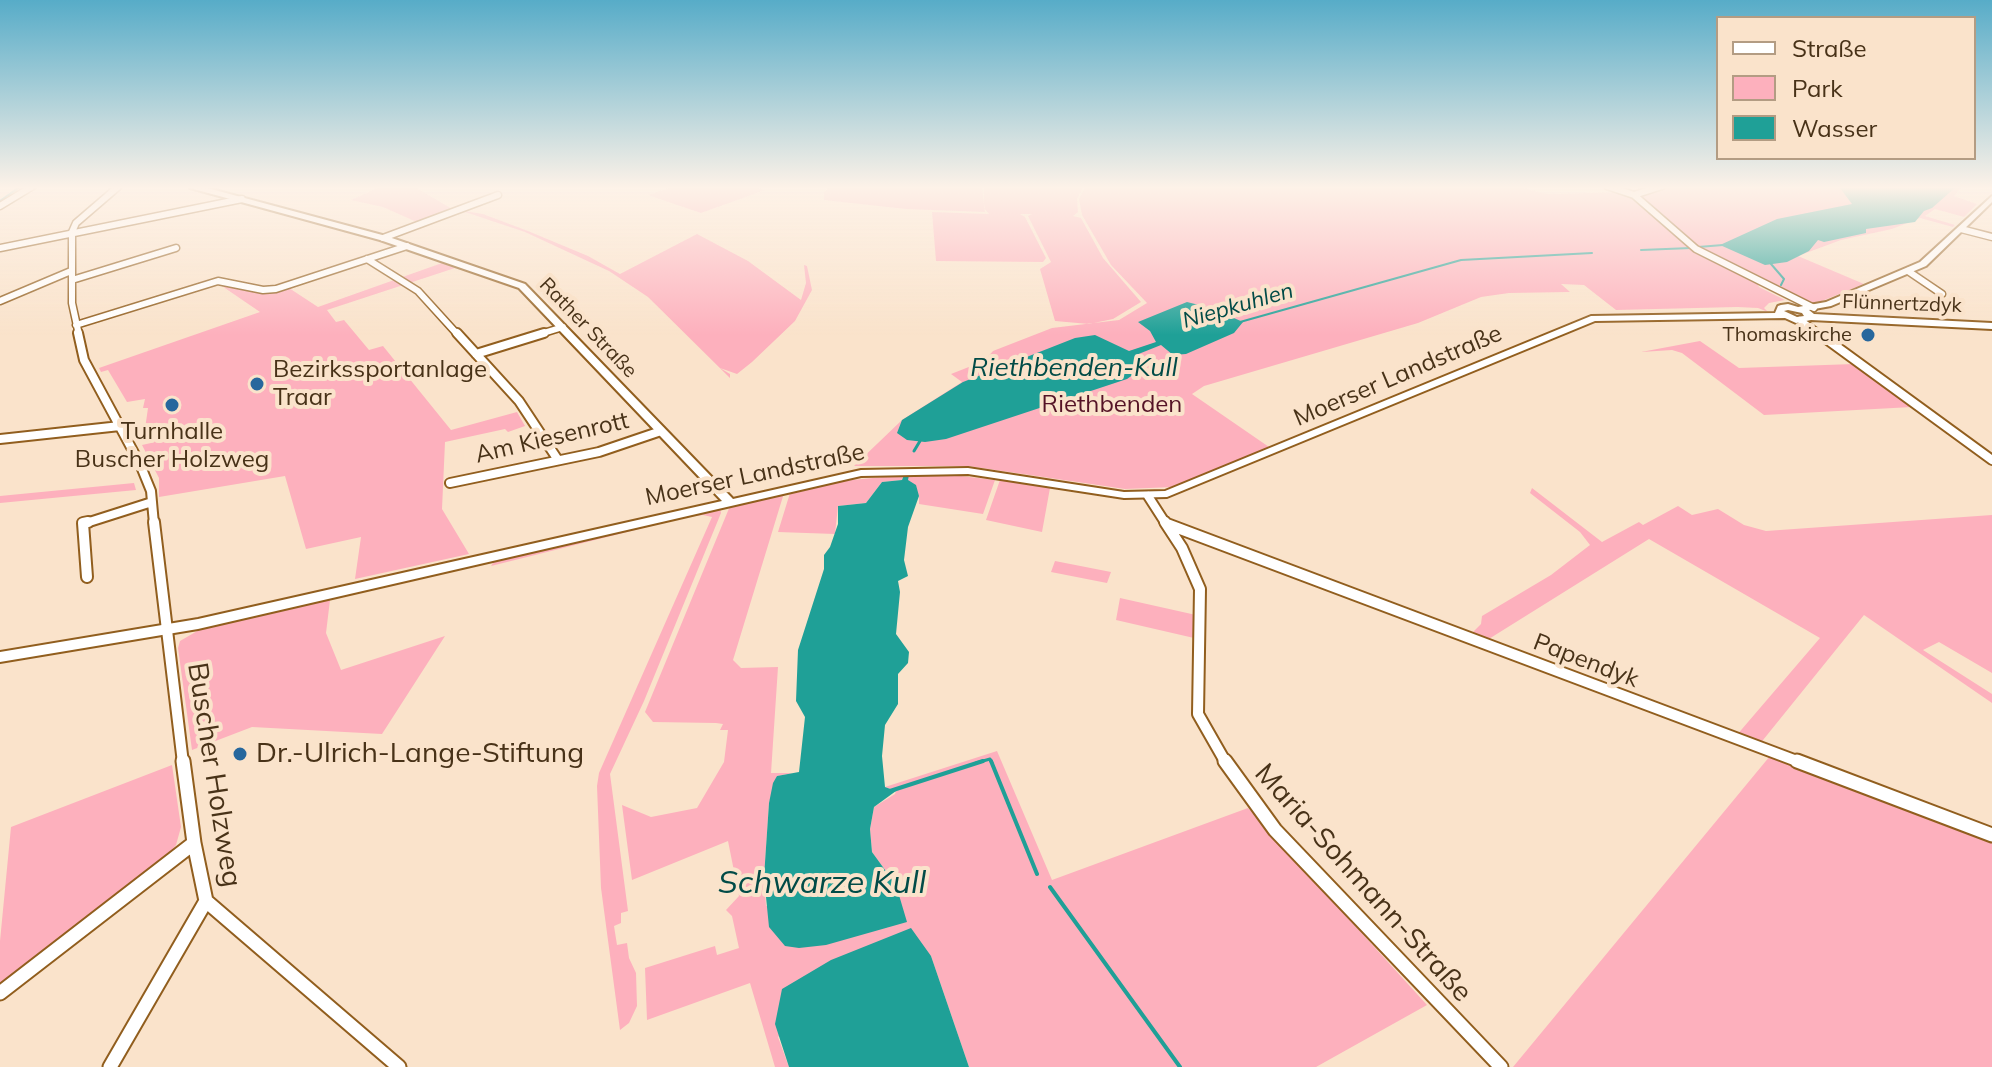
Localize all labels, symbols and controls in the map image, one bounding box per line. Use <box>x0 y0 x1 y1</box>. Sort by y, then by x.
legend <box>1716 16 1976 160</box>
text: Straße <box>1792 33 1867 63</box>
text: Park <box>1792 73 1843 103</box>
text: Wasser <box>1792 113 1877 143</box>
street label: Rather Straße <box>534 273 642 383</box>
water label: Niepkuhlen <box>1180 278 1296 334</box>
street label: Flünnertzdyk <box>1842 290 1962 318</box>
street label: Moerser Landstraße <box>1290 319 1506 433</box>
place label: Thomaskirche <box>1723 323 1852 347</box>
marker: Thomaskirche <box>1859 326 1877 344</box>
water label: Riethbenden-Kull <box>970 352 1178 384</box>
place label: Bezirkssportanlage Traar <box>273 356 487 412</box>
marker: Bezirkssportanlage Traar <box>248 375 266 393</box>
park label: Riethbenden <box>1042 391 1182 419</box>
marker: Turnhalle Buscher Holzweg <box>163 396 181 414</box>
street label: Am Kiesenrott <box>472 406 632 470</box>
place label: Turnhalle Buscher Holzweg <box>75 418 269 474</box>
street label: Moerser Landstraße <box>643 438 867 512</box>
street label: Papendyk <box>1529 628 1643 694</box>
street label: Buscher Holzweg <box>180 660 248 890</box>
place label: Dr.-Ulrich-Lange-Stiftung <box>256 737 584 771</box>
marker: Dr.-Ulrich-Lange-Stiftung <box>231 745 249 763</box>
street label: Maria-Sohmann-Straße <box>1247 757 1479 1009</box>
water label: Schwarze Kull <box>718 864 926 902</box>

